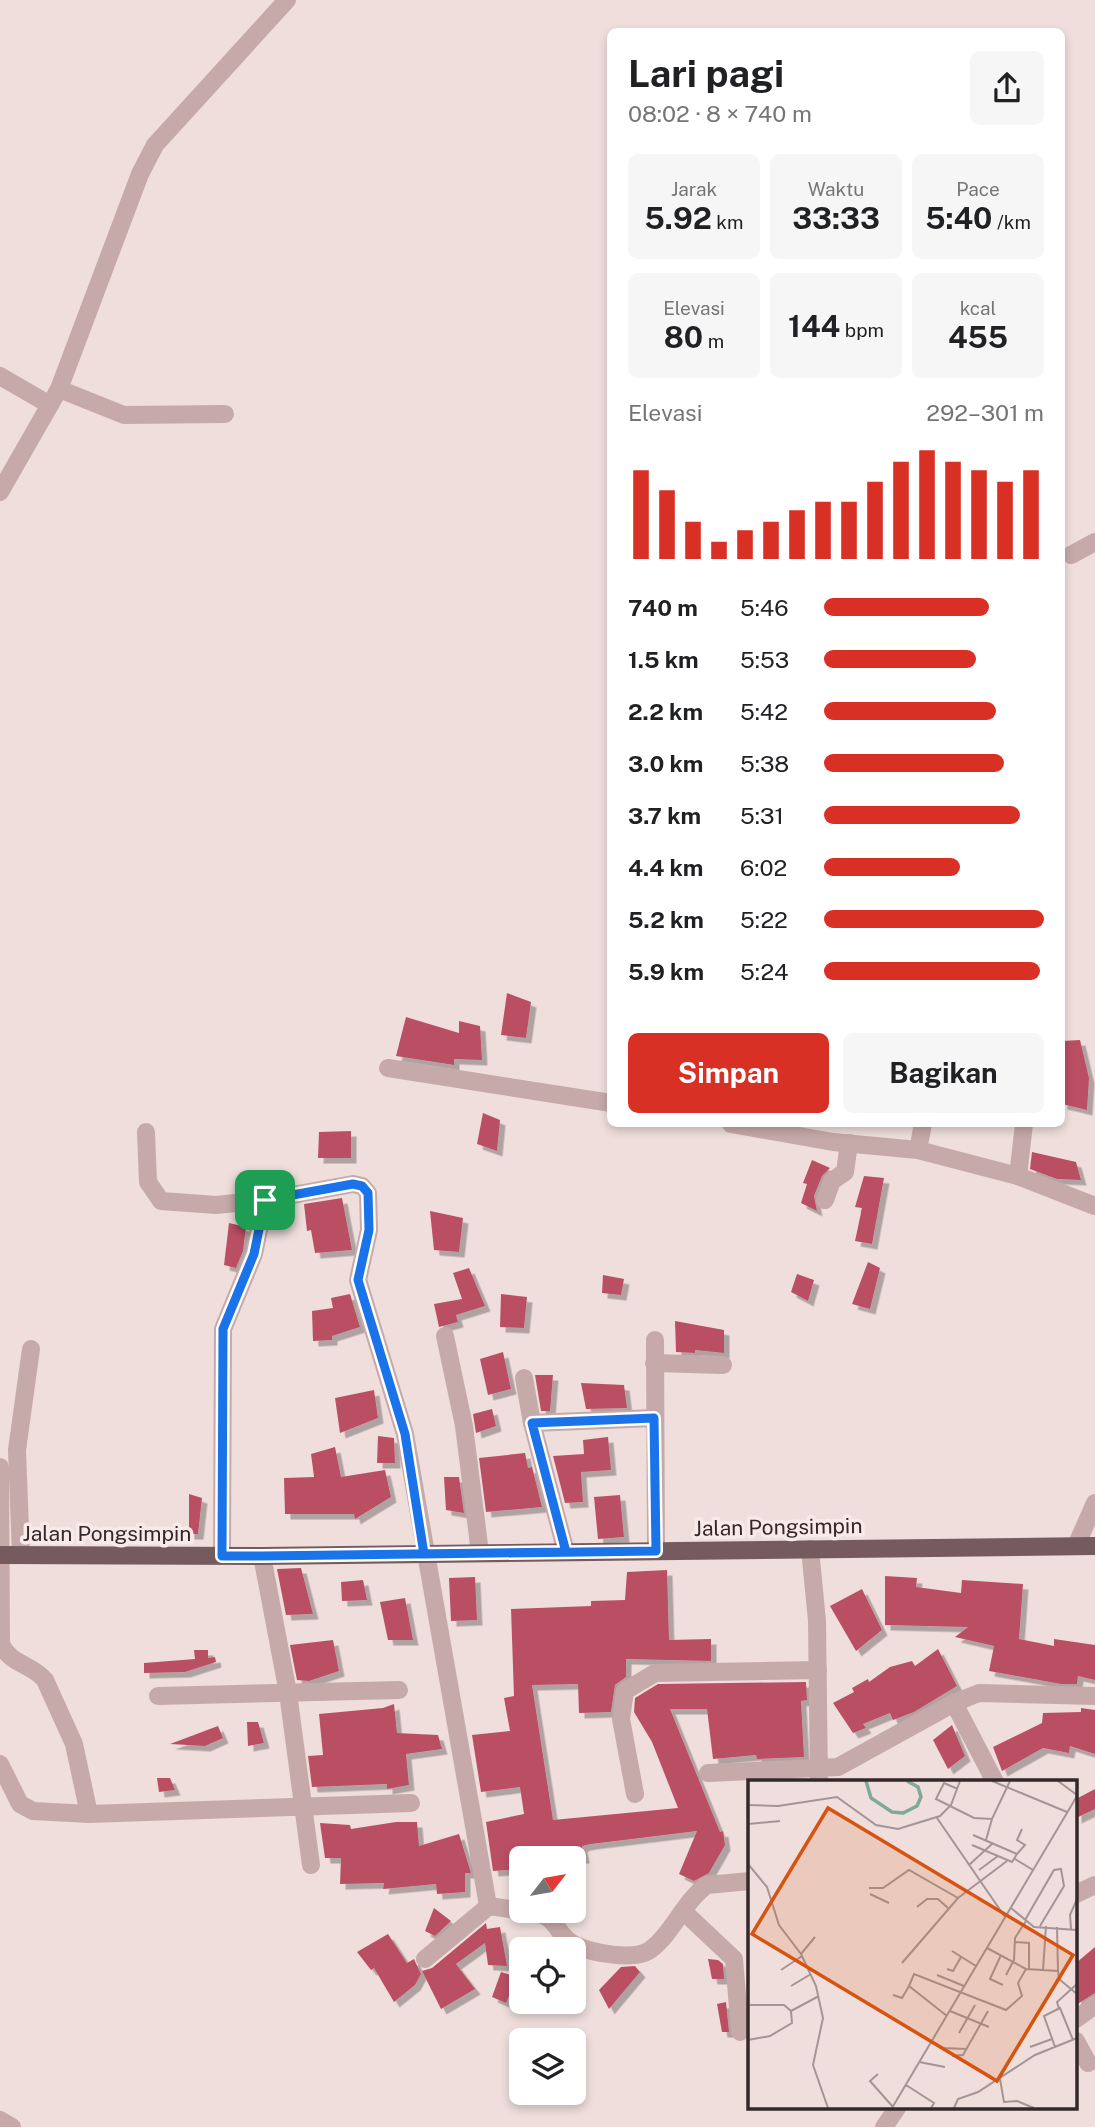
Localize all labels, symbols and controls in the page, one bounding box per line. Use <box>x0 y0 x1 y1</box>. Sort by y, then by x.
text: Lari pagi <box>628 51 784 96</box>
button: share <box>970 51 1044 125</box>
text: 08:02 · 8 × 740 m <box>628 100 812 127</box>
text: Jarak <box>671 178 717 200</box>
text: Waktu <box>808 178 864 200</box>
text: Pace <box>956 178 1000 200</box>
text: 5.92 <box>645 200 712 236</box>
text: 33:33 <box>792 200 880 236</box>
text: 5:40 <box>925 200 992 236</box>
text: km <box>712 211 743 233</box>
text: /km <box>992 211 1031 233</box>
text: Elevasi <box>663 297 725 319</box>
text: kcal <box>960 297 996 319</box>
text: 144 <box>788 308 840 344</box>
text: 80 <box>664 319 703 355</box>
text: bpm <box>840 319 884 341</box>
text: 455 <box>948 319 1008 355</box>
text: m <box>703 330 724 352</box>
text: Elevasi <box>628 399 702 426</box>
text: 292–301 m <box>926 399 1044 426</box>
text: 740 m <box>628 594 698 621</box>
text: 5:46 <box>740 594 789 621</box>
text: 1.5 km <box>628 646 699 673</box>
text: 5:53 <box>740 646 789 673</box>
text: 2.2 km <box>628 698 703 725</box>
text: 5:42 <box>740 698 788 725</box>
text: 3.0 km <box>628 750 703 777</box>
text: 5:38 <box>740 750 789 777</box>
text: 3.7 km <box>628 802 701 829</box>
text: 5:31 <box>740 802 784 829</box>
text: 4.4 km <box>628 854 703 881</box>
text: 6:02 <box>740 854 787 881</box>
text: 5.2 km <box>628 906 704 933</box>
text: 5:22 <box>740 906 788 933</box>
text: 5.9 km <box>628 958 704 985</box>
text: 5:24 <box>740 958 789 985</box>
button: Simpan <box>628 1033 829 1113</box>
button: Bagikan <box>843 1033 1044 1113</box>
pin <box>235 1170 295 1230</box>
icon: arrive <box>246 1181 284 1219</box>
street label: Jalan Pongsimpin <box>693 1513 863 1541</box>
street label: Jalan Pongsimpin <box>23 1521 191 1546</box>
inset map <box>748 1780 1078 2110</box>
north arrow <box>509 1846 586 1923</box>
map controls <box>509 1846 586 2105</box>
button: locate <box>509 1937 586 2014</box>
button: layers <box>509 2028 586 2105</box>

